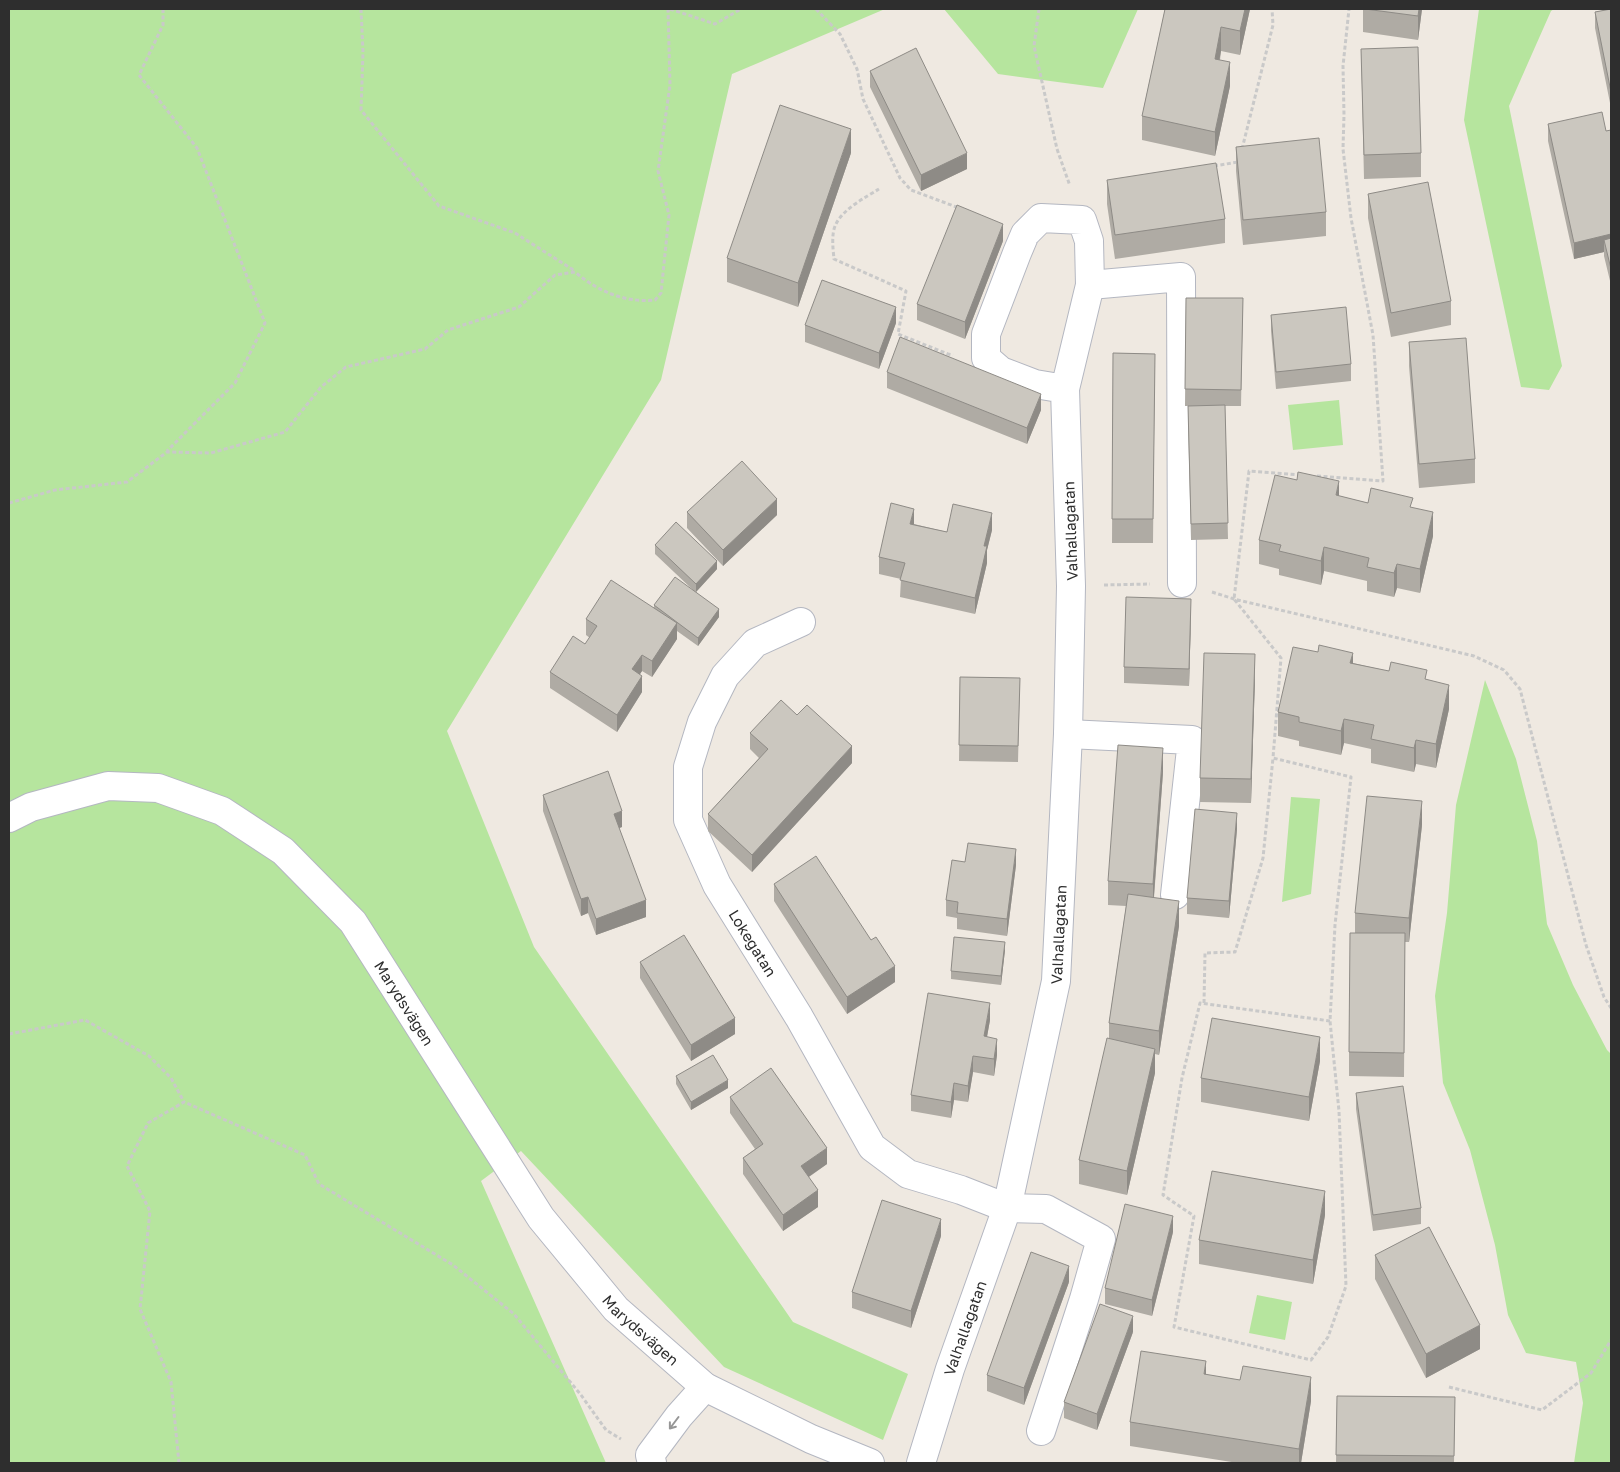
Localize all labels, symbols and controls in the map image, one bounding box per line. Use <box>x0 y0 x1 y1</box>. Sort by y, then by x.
street label: Valhallagatan <box>1059 481 1081 581</box>
street label: Valhallagatan <box>1047 884 1070 985</box>
street label: Lokegatan <box>725 906 781 980</box>
street label: Marydsvägen <box>371 957 438 1049</box>
street label: Valhallagatan <box>940 1278 990 1378</box>
street label: Marydsvägen <box>599 1291 683 1369</box>
one-way arrow <box>669 1416 679 1430</box>

